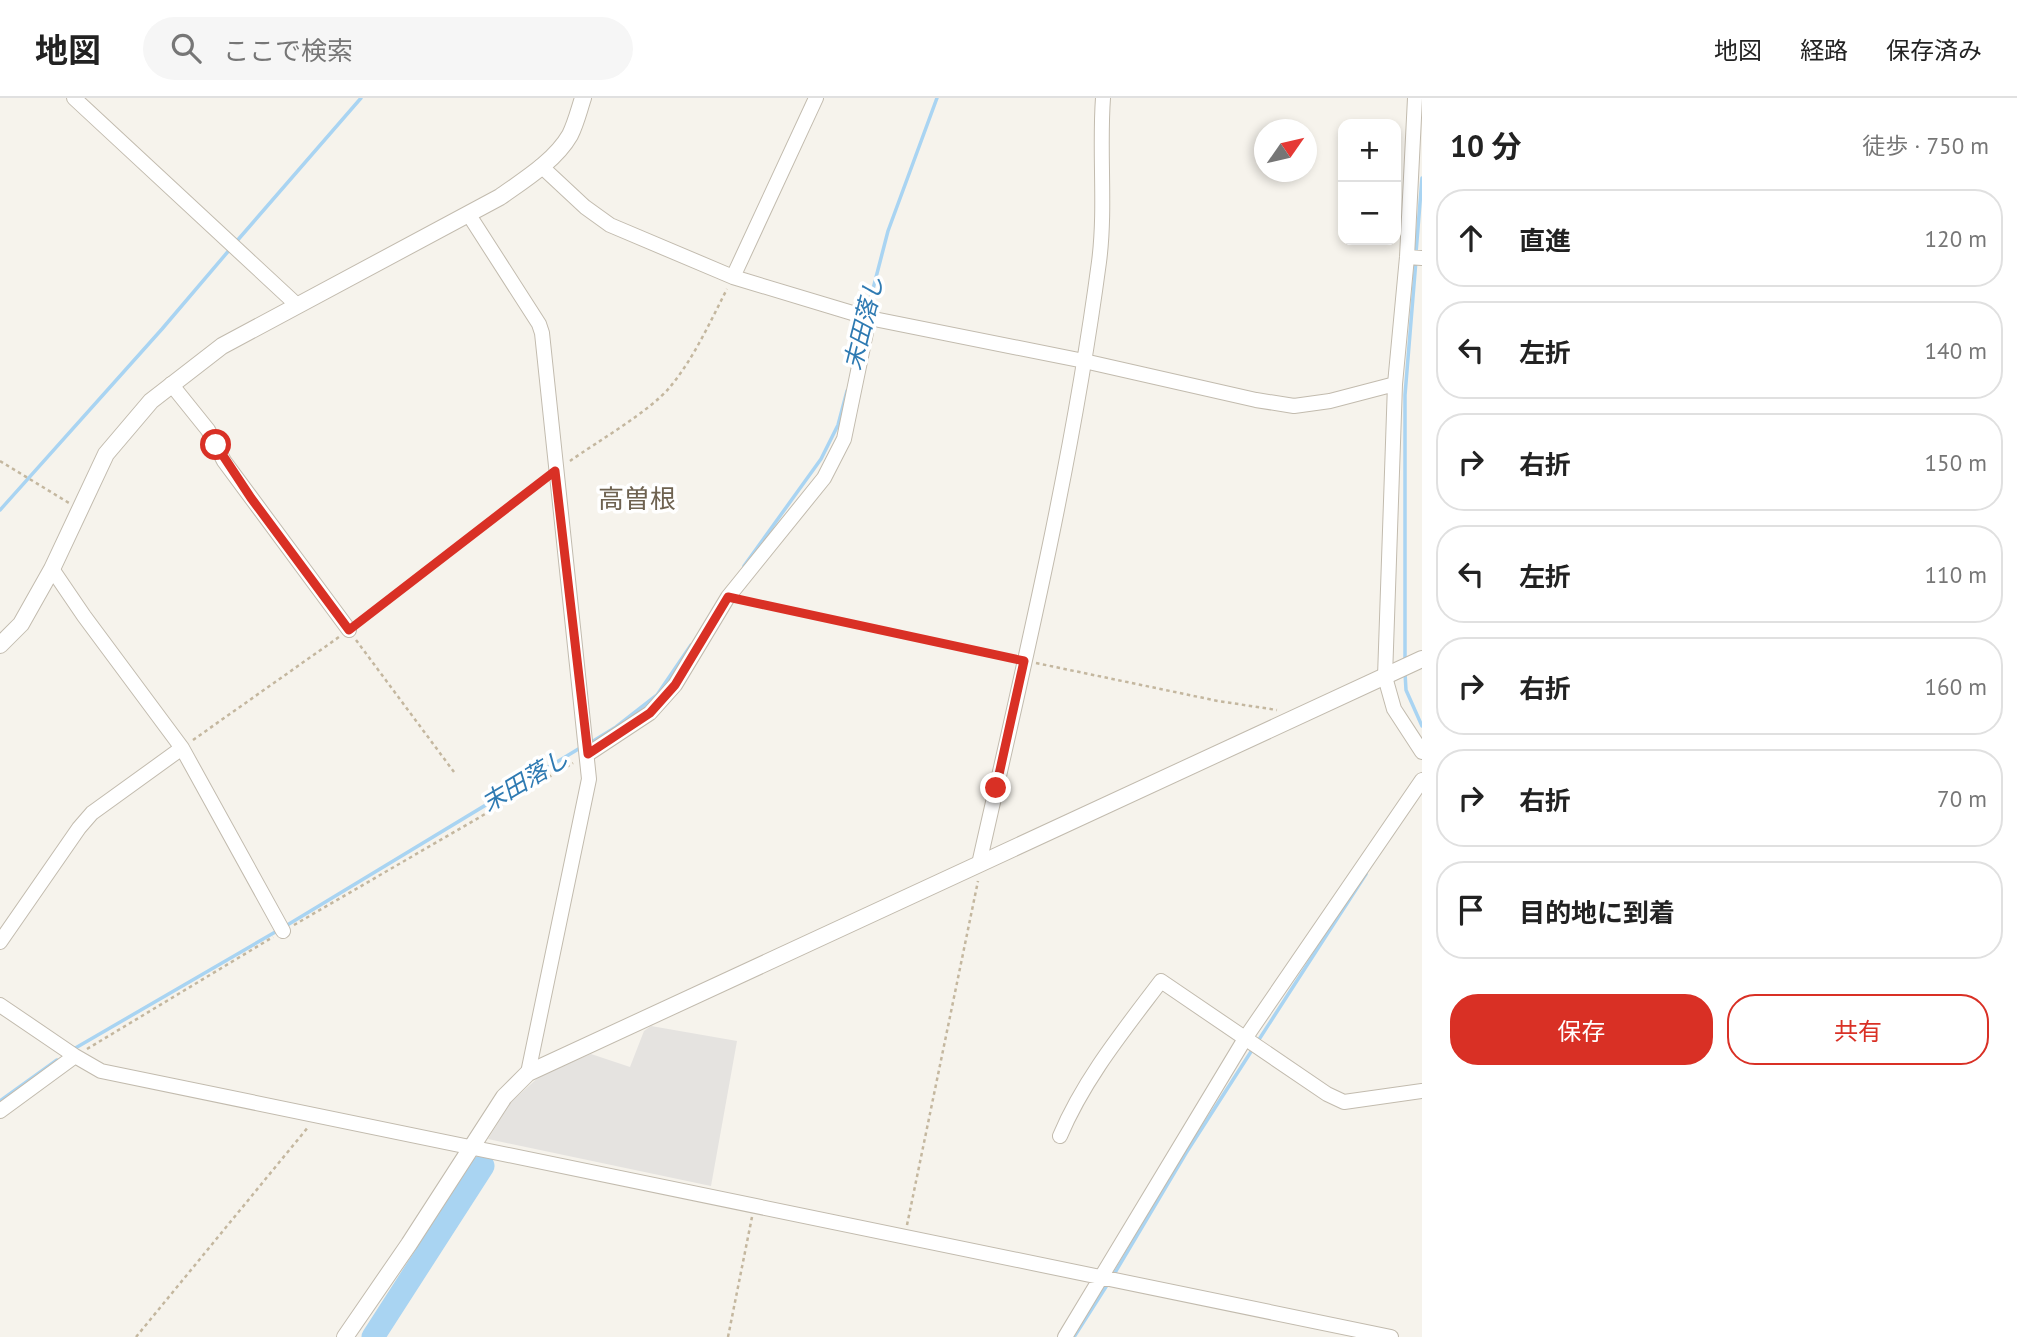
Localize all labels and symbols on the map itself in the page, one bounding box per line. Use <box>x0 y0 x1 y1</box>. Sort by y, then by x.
north arrow <box>1254 119 1317 182</box>
water label: 末田落し <box>837 273 890 373</box>
route start <box>200 429 231 460</box>
district label: 高曽根 <box>598 482 676 515</box>
water label: 末田落し <box>476 743 574 819</box>
route end <box>980 772 1011 803</box>

